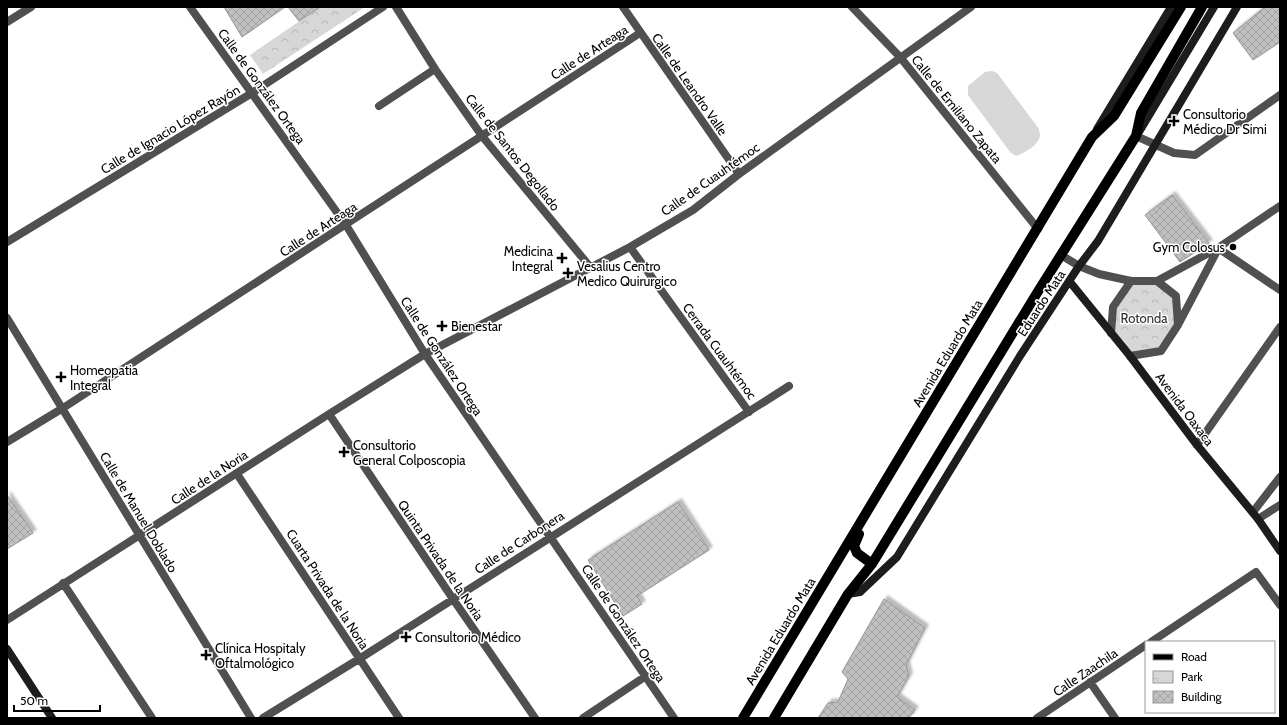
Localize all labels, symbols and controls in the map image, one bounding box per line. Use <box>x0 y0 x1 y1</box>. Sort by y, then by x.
street label: Calle de Arteaga <box>547 21 631 83</box>
street label: Calle de González Ortega <box>215 25 310 147</box>
street label: Calle de Leandro Valle <box>649 30 731 138</box>
street label: Calle de Emiliano Zapata <box>908 52 1006 167</box>
street label: Calle de Ignacio López Rayón <box>97 81 243 177</box>
street label: Calle de Santos Degollado <box>462 90 564 214</box>
place label: Consultorio Médico Dr Simi <box>1183 106 1267 137</box>
marker: Consultorio Médico Dr Simi <box>1168 115 1180 127</box>
street label: Calle de Cuauhtémoc <box>658 139 762 219</box>
street label: Calle de Arteaga <box>276 198 360 260</box>
place label: Gym Colosus <box>1153 239 1226 255</box>
marker: Gym Colosus <box>1228 242 1238 252</box>
place label: Medicina Integral <box>504 243 554 274</box>
marker: Medicina Integral <box>556 252 568 264</box>
place label: Vesalius Centro Medico Quirurgico <box>577 258 677 289</box>
street label: Eduardo Mata <box>1014 266 1069 339</box>
marker: Vesalius Centro Medico Quirurgico <box>562 267 574 279</box>
street label: Calle de González Ortega <box>398 294 487 419</box>
street label: Avenida Eduardo Mata <box>909 296 986 410</box>
street label: Cerrada Cuauhtémoc <box>680 300 760 402</box>
park label: Rotonda <box>1121 310 1168 326</box>
place label: Bienestar <box>451 318 503 334</box>
marker: Bienestar <box>436 320 448 332</box>
place label: Homeopatia Integral <box>70 362 139 393</box>
street label: Avenida Oaxaca <box>1152 369 1218 449</box>
marker: Homeopatia Integral <box>55 371 67 383</box>
place label: Consultorio General Colposcopia <box>353 437 466 468</box>
street label: Calle de la Noria <box>168 446 251 508</box>
marker: Consultorio General Colposcopia <box>338 446 350 458</box>
street label: Calle de Manuel Doblado <box>97 449 181 575</box>
street label: Quinta Privada de la Noria <box>395 497 488 624</box>
street label: Calle de Carbonera <box>471 507 567 577</box>
street label: Cuarta Privada de la Noria <box>283 526 373 653</box>
street label: Calle de González Ortega <box>579 561 670 686</box>
street label: Avenida Eduardo Mata <box>742 574 819 688</box>
place label: Consultorio Médico <box>415 629 521 645</box>
marker: Consultorio Médico <box>400 631 412 643</box>
place label: Clínica Hospitaly Oftalmológico <box>215 640 306 671</box>
legend <box>1145 641 1275 713</box>
street label: Calle Zaachila <box>1050 644 1121 699</box>
marker: Clínica Hospitaly Oftalmológico <box>200 649 212 661</box>
text: Road <box>1181 649 1207 664</box>
text: Park <box>1181 669 1203 684</box>
scale bar <box>14 687 100 713</box>
text: Building <box>1181 689 1223 704</box>
text: 50 m <box>20 693 48 708</box>

